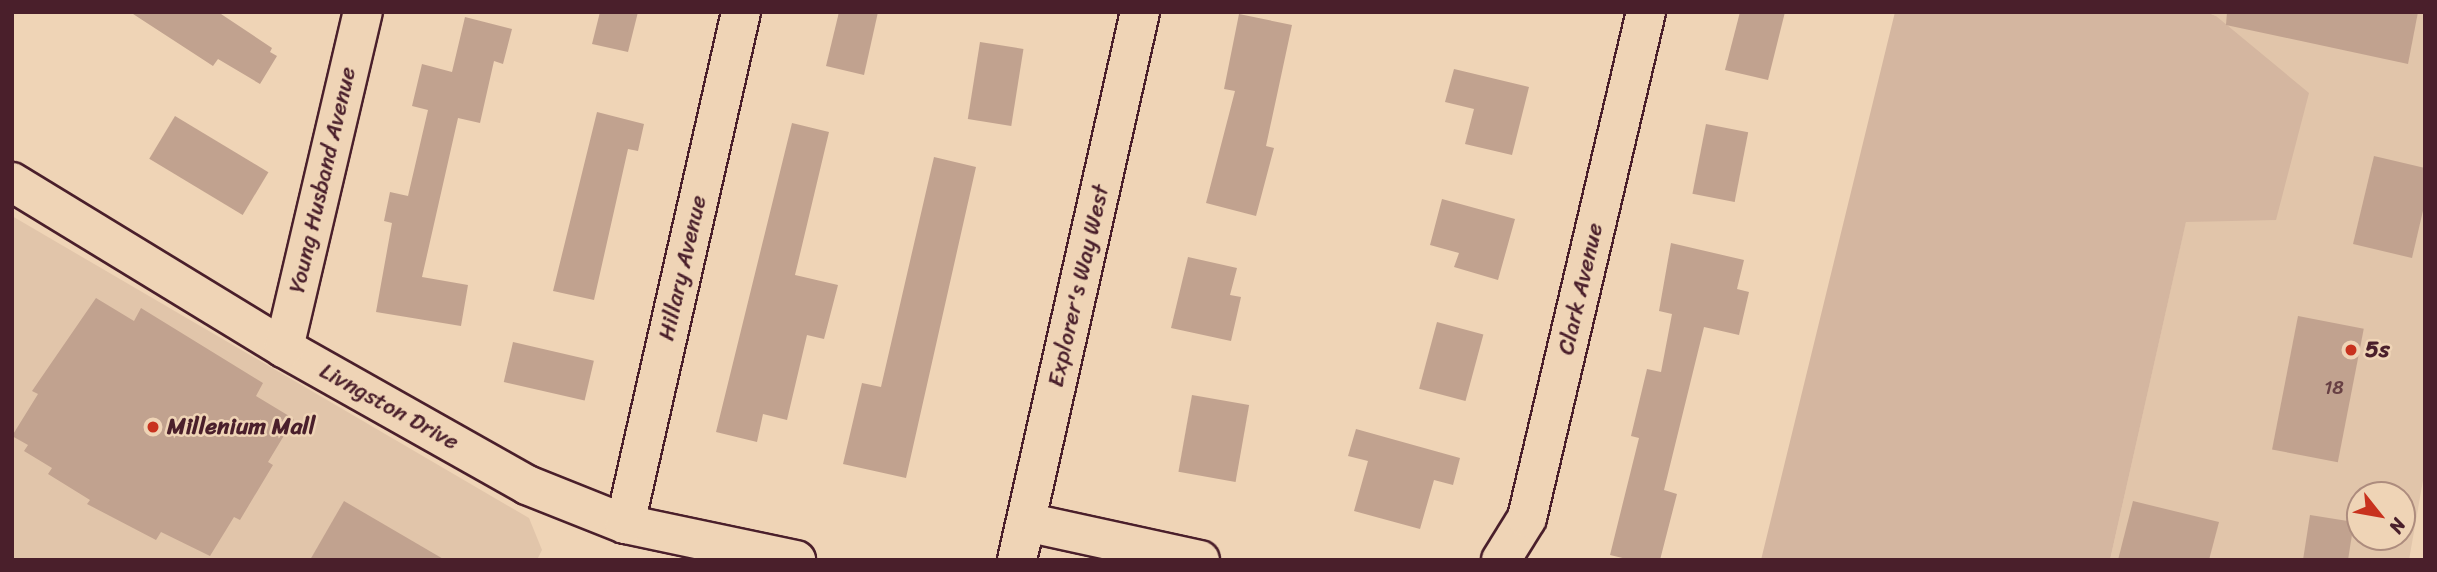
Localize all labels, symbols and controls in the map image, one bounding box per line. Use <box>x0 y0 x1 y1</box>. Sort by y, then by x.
street label: Young Husband Avenue <box>284 64 362 296</box>
street label: Explorer's Way West <box>1042 182 1116 390</box>
street label: Hillary Avenue <box>653 193 713 343</box>
street label: Clark Avenue <box>1553 221 1609 357</box>
place label: 5s <box>2365 336 2390 364</box>
marker: 5s <box>2343 342 2359 358</box>
street label: Livngston Drive <box>315 357 463 457</box>
house number: 18 <box>2324 377 2344 399</box>
place label: Millenium Mall <box>167 413 315 441</box>
marker: Millenium Mall <box>145 419 161 435</box>
north arrow <box>2346 481 2416 551</box>
text: N <box>2380 512 2415 540</box>

